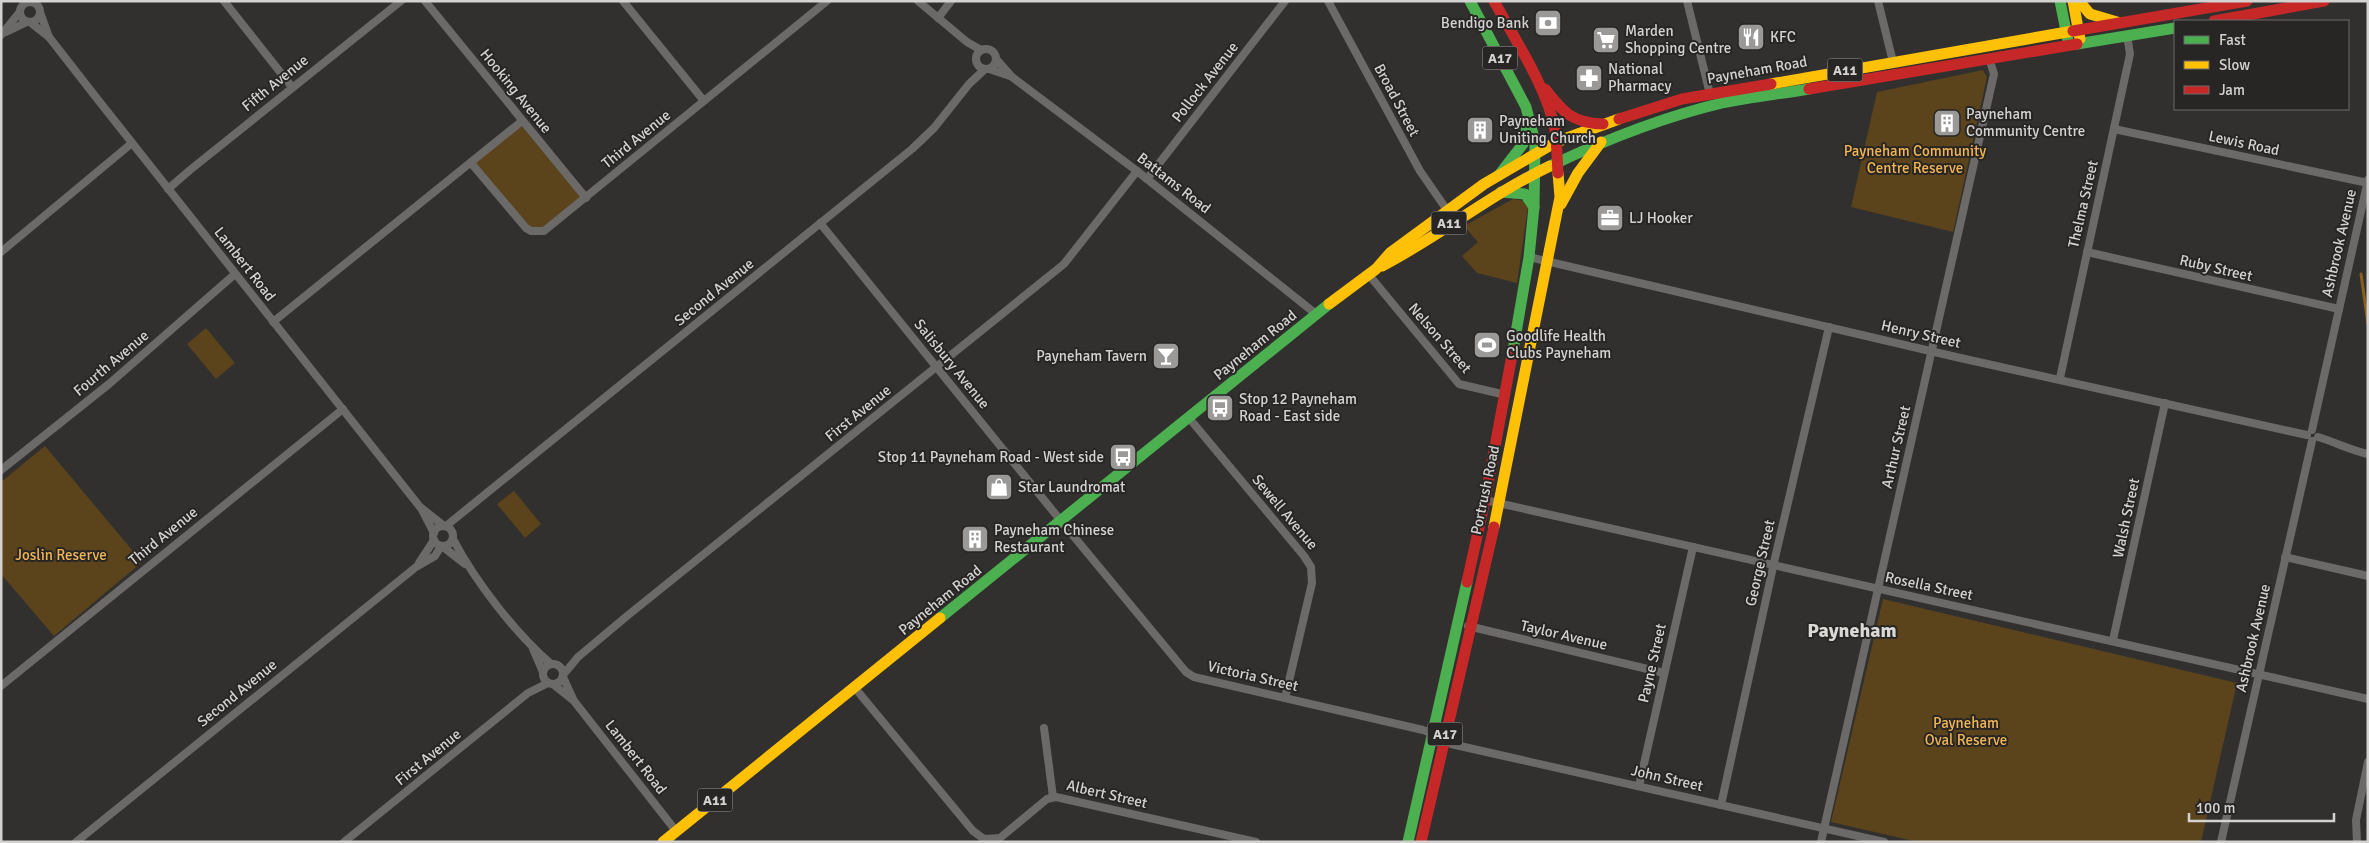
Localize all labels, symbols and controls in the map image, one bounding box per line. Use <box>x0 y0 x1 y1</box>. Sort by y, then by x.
bank icon: Bendigo Bank <box>1533 8 1563 38</box>
place label: Bendigo Bank <box>1441 14 1529 32</box>
legend <box>2174 20 2349 110</box>
place label: Marden Shopping Centre <box>1625 22 1731 57</box>
restaurant icon: KFC <box>1736 22 1766 52</box>
supermarket icon: Marden Shopping Centre <box>1591 25 1621 55</box>
place label: KFC <box>1770 28 1796 46</box>
text: Fast <box>2219 31 2246 49</box>
street label: Pollock Avenue <box>1168 38 1242 126</box>
street label: Hooking Avenue <box>476 45 556 137</box>
road number: A17 <box>1482 46 1518 70</box>
street label: Fifth Avenue <box>238 51 312 115</box>
street label: Payneham Road <box>1705 52 1809 88</box>
text: Slow <box>2219 56 2250 74</box>
road number: A11 <box>1828 58 1862 82</box>
place label: National Pharmacy <box>1608 60 1671 95</box>
street label: Broad Street <box>1370 61 1424 139</box>
pharmacy icon: National Pharmacy <box>1574 63 1604 93</box>
text: Jam <box>2219 81 2245 99</box>
place label: Payneham Community Centre <box>1966 105 2085 140</box>
street label: Third Avenue <box>598 106 674 172</box>
building icon: Payneham Community Centre <box>1932 108 1962 138</box>
place label: Payneham Uniting Church <box>1499 112 1596 147</box>
building icon: Payneham Uniting Church <box>1465 115 1495 145</box>
street label: Lewis Road <box>2207 127 2281 159</box>
park label: Payneham Community Centre Reserve <box>1844 142 1986 177</box>
street label: Battams Road <box>1134 149 1214 217</box>
street label: Thelma Street <box>2064 158 2102 250</box>
street label: Ashbrook Avenue <box>2318 187 2360 299</box>
office icon: LJ Hooker <box>1595 203 1625 233</box>
place label: LJ Hooker <box>1629 209 1693 227</box>
road number: A11 <box>1432 212 1466 234</box>
street label: Lambert Road <box>210 223 280 305</box>
street label: Ruby Street <box>2178 251 2254 285</box>
street label: Second Avenue <box>671 254 757 330</box>
street label: Nelson Street <box>1405 299 1475 377</box>
street label: Payneham Road <box>1210 306 1300 384</box>
street label: Salisbury Avenue <box>910 316 994 412</box>
street label: Henry Street <box>1879 316 1963 352</box>
street label: Fourth Avenue <box>70 326 152 400</box>
place label: Goodlife Health Clubs Payneham <box>1506 327 1611 362</box>
sports icon: Goodlife Health Clubs Payneham <box>1472 330 1502 360</box>
bar icon: Payneham Tavern <box>1151 341 1181 371</box>
place label: Payneham Tavern <box>1036 347 1147 365</box>
street label: First Avenue <box>821 381 895 445</box>
place label: Stop 12 Payneham Road - East side <box>1239 390 1357 425</box>
bus stop icon: Stop 12 Payneham Road - East side <box>1205 393 1235 423</box>
street label: Arthur Street <box>1878 404 1914 490</box>
bus stop icon: Stop 11 Payneham Road - West side <box>1108 442 1138 472</box>
street label: Portrush Road <box>1467 444 1503 536</box>
place label: Stop 11 Payneham Road - West side <box>878 448 1104 466</box>
street label: Sewell Avenue <box>1248 471 1322 553</box>
shop icon: Star Laundromat <box>984 472 1014 502</box>
street label: Walsh Street <box>2109 476 2143 560</box>
place label: Star Laundromat <box>1018 478 1125 496</box>
street label: Third Avenue <box>125 503 201 569</box>
street label: George Street <box>1741 518 1779 608</box>
place label: Payneham Chinese Restaurant <box>994 521 1114 556</box>
building icon: Payneham Chinese Restaurant <box>960 524 990 554</box>
park label: Joslin Reserve <box>15 546 107 564</box>
street label: Payneham Road <box>895 561 985 639</box>
street label: Rosella Street <box>1883 568 1975 604</box>
street label: Ashbrook Avenue <box>2232 582 2274 694</box>
street label: Taylor Avenue <box>1519 616 1609 654</box>
district label: Payneham <box>1807 618 1897 643</box>
street label: Payne Street <box>1634 622 1670 704</box>
street label: Second Avenue <box>194 655 280 731</box>
street label: Victoria Street <box>1206 657 1300 695</box>
park label: Payneham Oval Reserve <box>1925 714 2007 749</box>
street label: Lambert Road <box>601 716 671 798</box>
road number: A17 <box>1428 722 1462 746</box>
street label: First Avenue <box>391 725 465 789</box>
street label: John Street <box>1629 761 1705 795</box>
street label: Albert Street <box>1065 776 1149 812</box>
road number: A11 <box>698 788 732 812</box>
scale bar <box>2189 790 2334 822</box>
text: 100 m <box>2196 799 2236 817</box>

